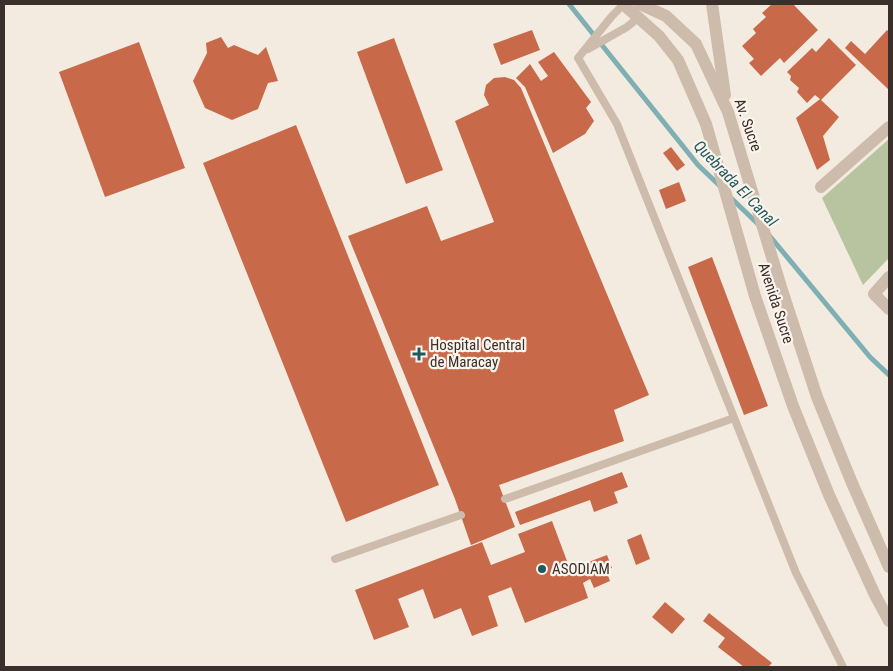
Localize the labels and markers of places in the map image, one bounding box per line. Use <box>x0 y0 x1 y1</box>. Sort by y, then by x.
place label: Hospital Central de Maracay <box>430 336 525 371</box>
marker: Hospital Central de Maracay <box>412 347 426 361</box>
place label: ASODIAM <box>552 560 610 578</box>
marker: ASODIAM <box>536 563 548 575</box>

